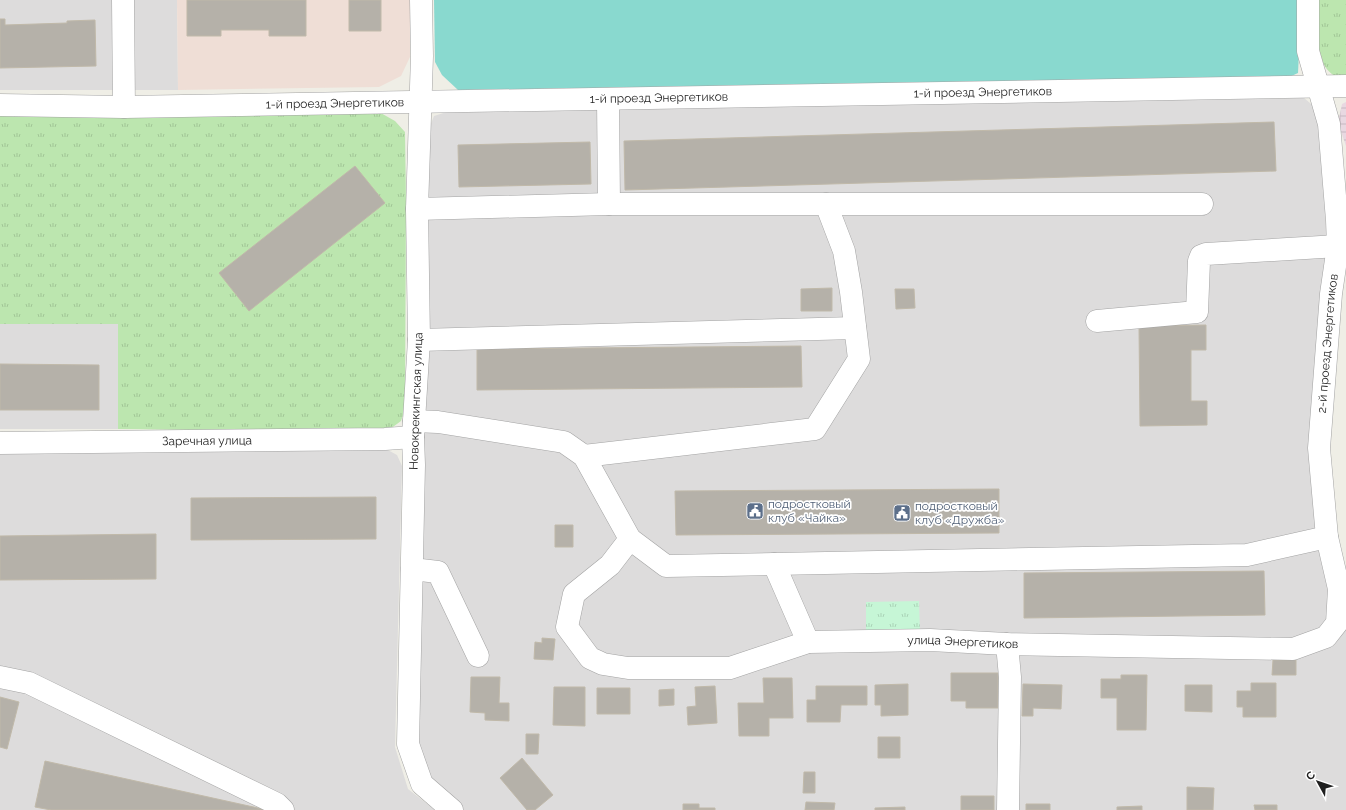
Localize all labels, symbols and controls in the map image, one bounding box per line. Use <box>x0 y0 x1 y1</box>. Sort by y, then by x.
street label: 1-й проезд Энергетиков <box>913 84 1052 100</box>
street label: 1-й проезд Энергетиков <box>590 90 728 106</box>
street label: 1-й проезд Энергетиков <box>266 95 404 112</box>
street label: 2-й проезд Энергетиков <box>1315 273 1341 414</box>
street label: Новокрекингская улица <box>407 332 425 470</box>
street label: Заречная улица <box>162 433 252 448</box>
place label: подростковый клуб «Чайка» <box>768 497 851 525</box>
place label: подростковый клуб «Дружба» <box>915 499 1005 527</box>
public building icon: подростковый клуб «Чайка» <box>745 501 765 521</box>
public building icon: подростковый клуб «Дружба» <box>892 503 912 523</box>
street label: улица Энергетиков <box>907 633 1018 651</box>
north arrow <box>1298 762 1338 802</box>
text: С <box>1303 768 1318 783</box>

